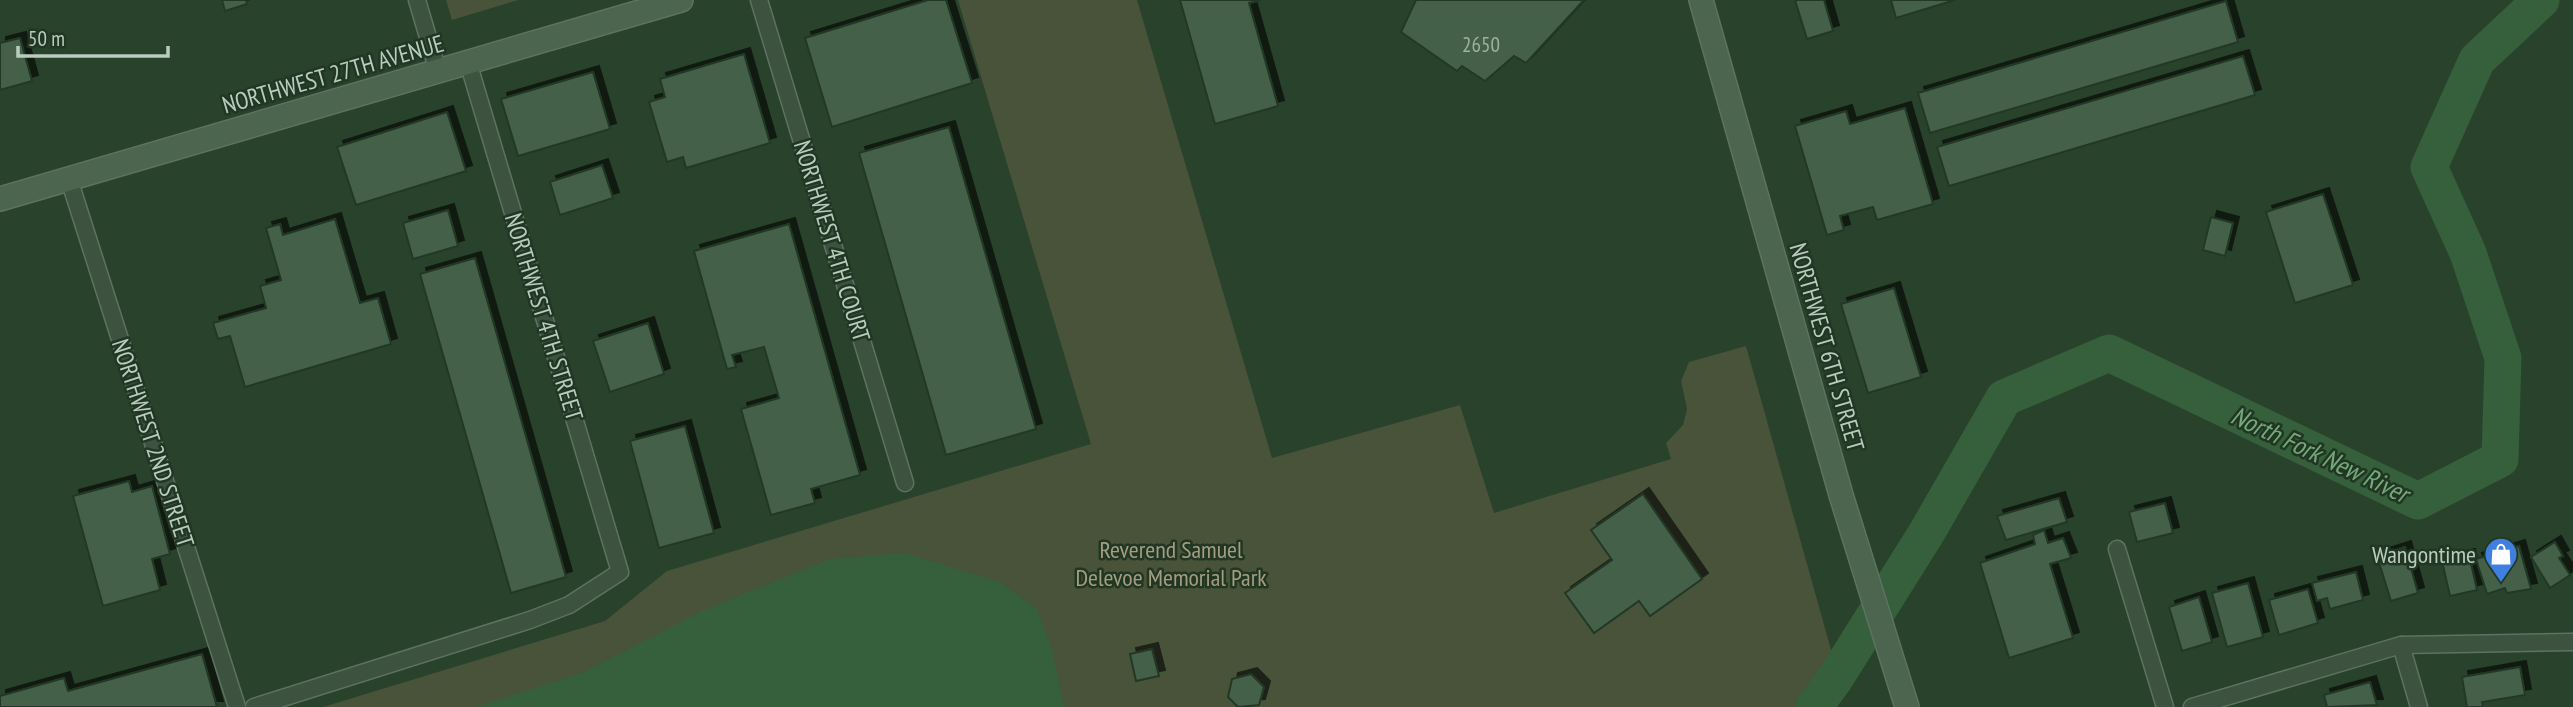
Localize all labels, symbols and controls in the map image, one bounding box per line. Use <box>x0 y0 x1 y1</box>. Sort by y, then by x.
scale bar <box>18 14 168 58</box>
text: 50 m <box>28 25 65 52</box>
street label: NORTHWEST 27TH AVENUE <box>219 28 447 120</box>
house number: 2650 <box>1462 31 1500 58</box>
street label: NORTHWEST 4TH COURT <box>787 137 877 346</box>
street label: NORTHWEST 4TH STREET <box>498 210 590 425</box>
street label: NORTHWEST 6TH STREET <box>1782 239 1872 455</box>
street label: NORTHWEST 2ND STREET <box>105 335 201 551</box>
water label: North Fork New River <box>2226 398 2418 511</box>
park label: Reverend Samuel Delevoe Memorial Park <box>1075 534 1267 593</box>
shop icon: Wangontime <box>2482 535 2520 584</box>
place label: Wangontime <box>2372 539 2476 570</box>

